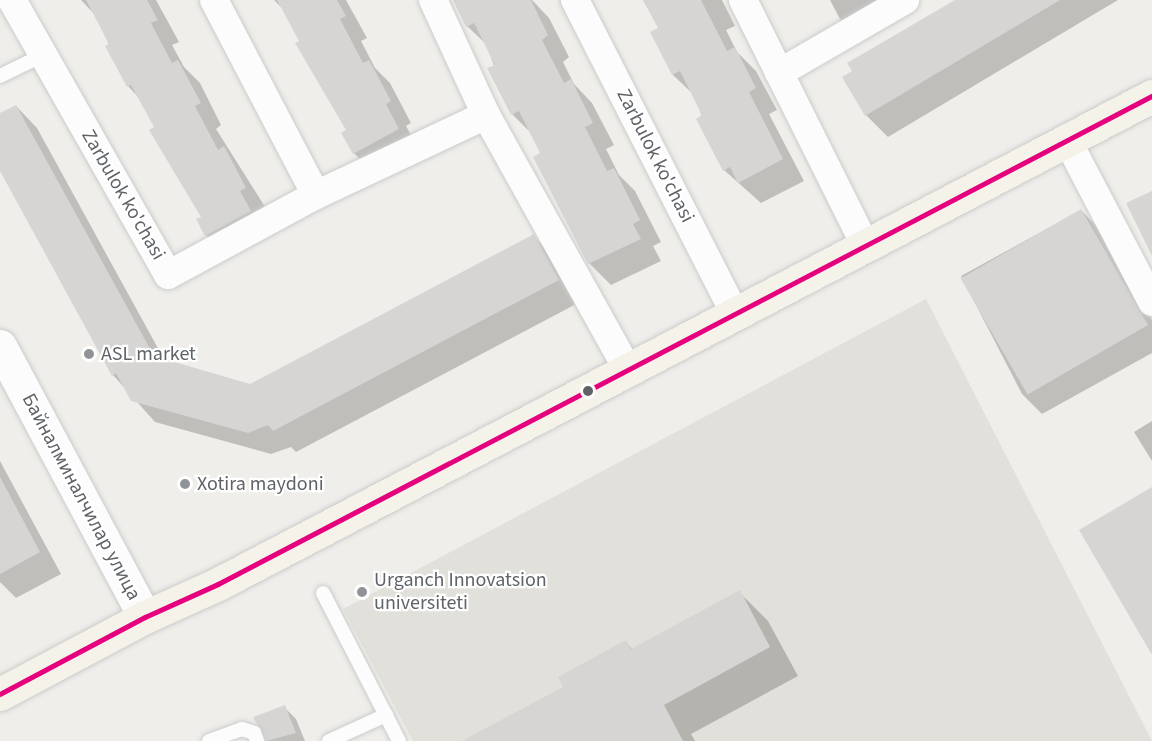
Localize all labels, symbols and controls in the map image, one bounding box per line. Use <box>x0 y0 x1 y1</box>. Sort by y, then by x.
street label: Zarbulok ko'chasi <box>611 85 699 227</box>
street label: Zarbulok ko'chasi <box>76 125 170 265</box>
place label: ASL market <box>101 342 196 366</box>
marker: ASL market <box>82 347 96 361</box>
unlabelled marker <box>582 385 594 397</box>
street label: Байналминалчилар улица <box>16 390 146 604</box>
place label: Xotira maydoni <box>197 472 324 496</box>
marker: Xotira maydoni <box>178 477 192 491</box>
place label: Urganch Innovatsion universiteti <box>374 568 547 615</box>
marker: Urganch Innovatsion universiteti <box>355 585 369 599</box>

